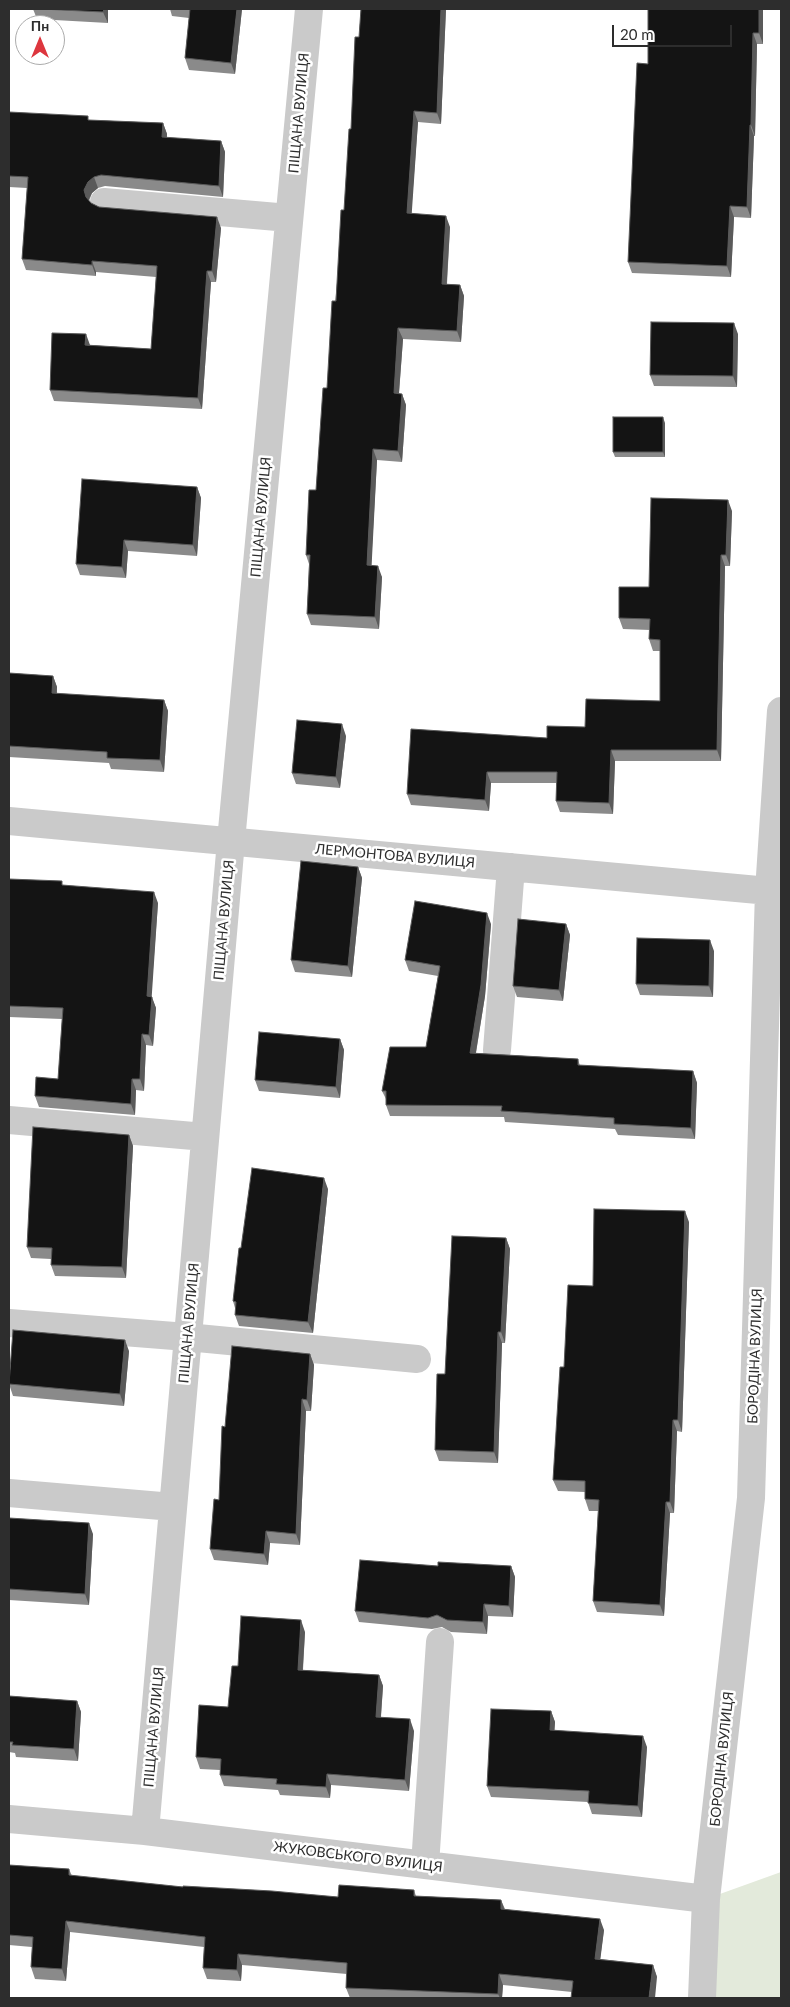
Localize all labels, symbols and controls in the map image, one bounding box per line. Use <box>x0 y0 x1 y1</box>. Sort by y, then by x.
north arrow <box>15 15 65 65</box>
scale bar <box>615 15 735 47</box>
text: Пн <box>31 17 49 34</box>
text: 20 m <box>620 25 654 43</box>
street label: ПІЩАНА ВУЛИЦЯ <box>285 52 313 174</box>
street label: ПІЩАНА ВУЛИЦЯ <box>247 456 275 578</box>
street label: ЛЕРМОНТОВА ВУЛИЦЯ <box>314 841 476 871</box>
street label: ПІЩАНА ВУЛИЦЯ <box>210 859 238 981</box>
street label: ПІЩАНА ВУЛИЦЯ <box>175 1262 203 1384</box>
street label: БОРОДІНА ВУЛИЦЯ <box>744 1288 766 1424</box>
street label: ПІЩАНА ВУЛИЦЯ <box>140 1666 168 1788</box>
street label: БОРОДІНА ВУЛИЦЯ <box>707 1691 737 1827</box>
street label: ЖУКОВСЬКОГО ВУЛИЦЯ <box>273 1838 443 1876</box>

